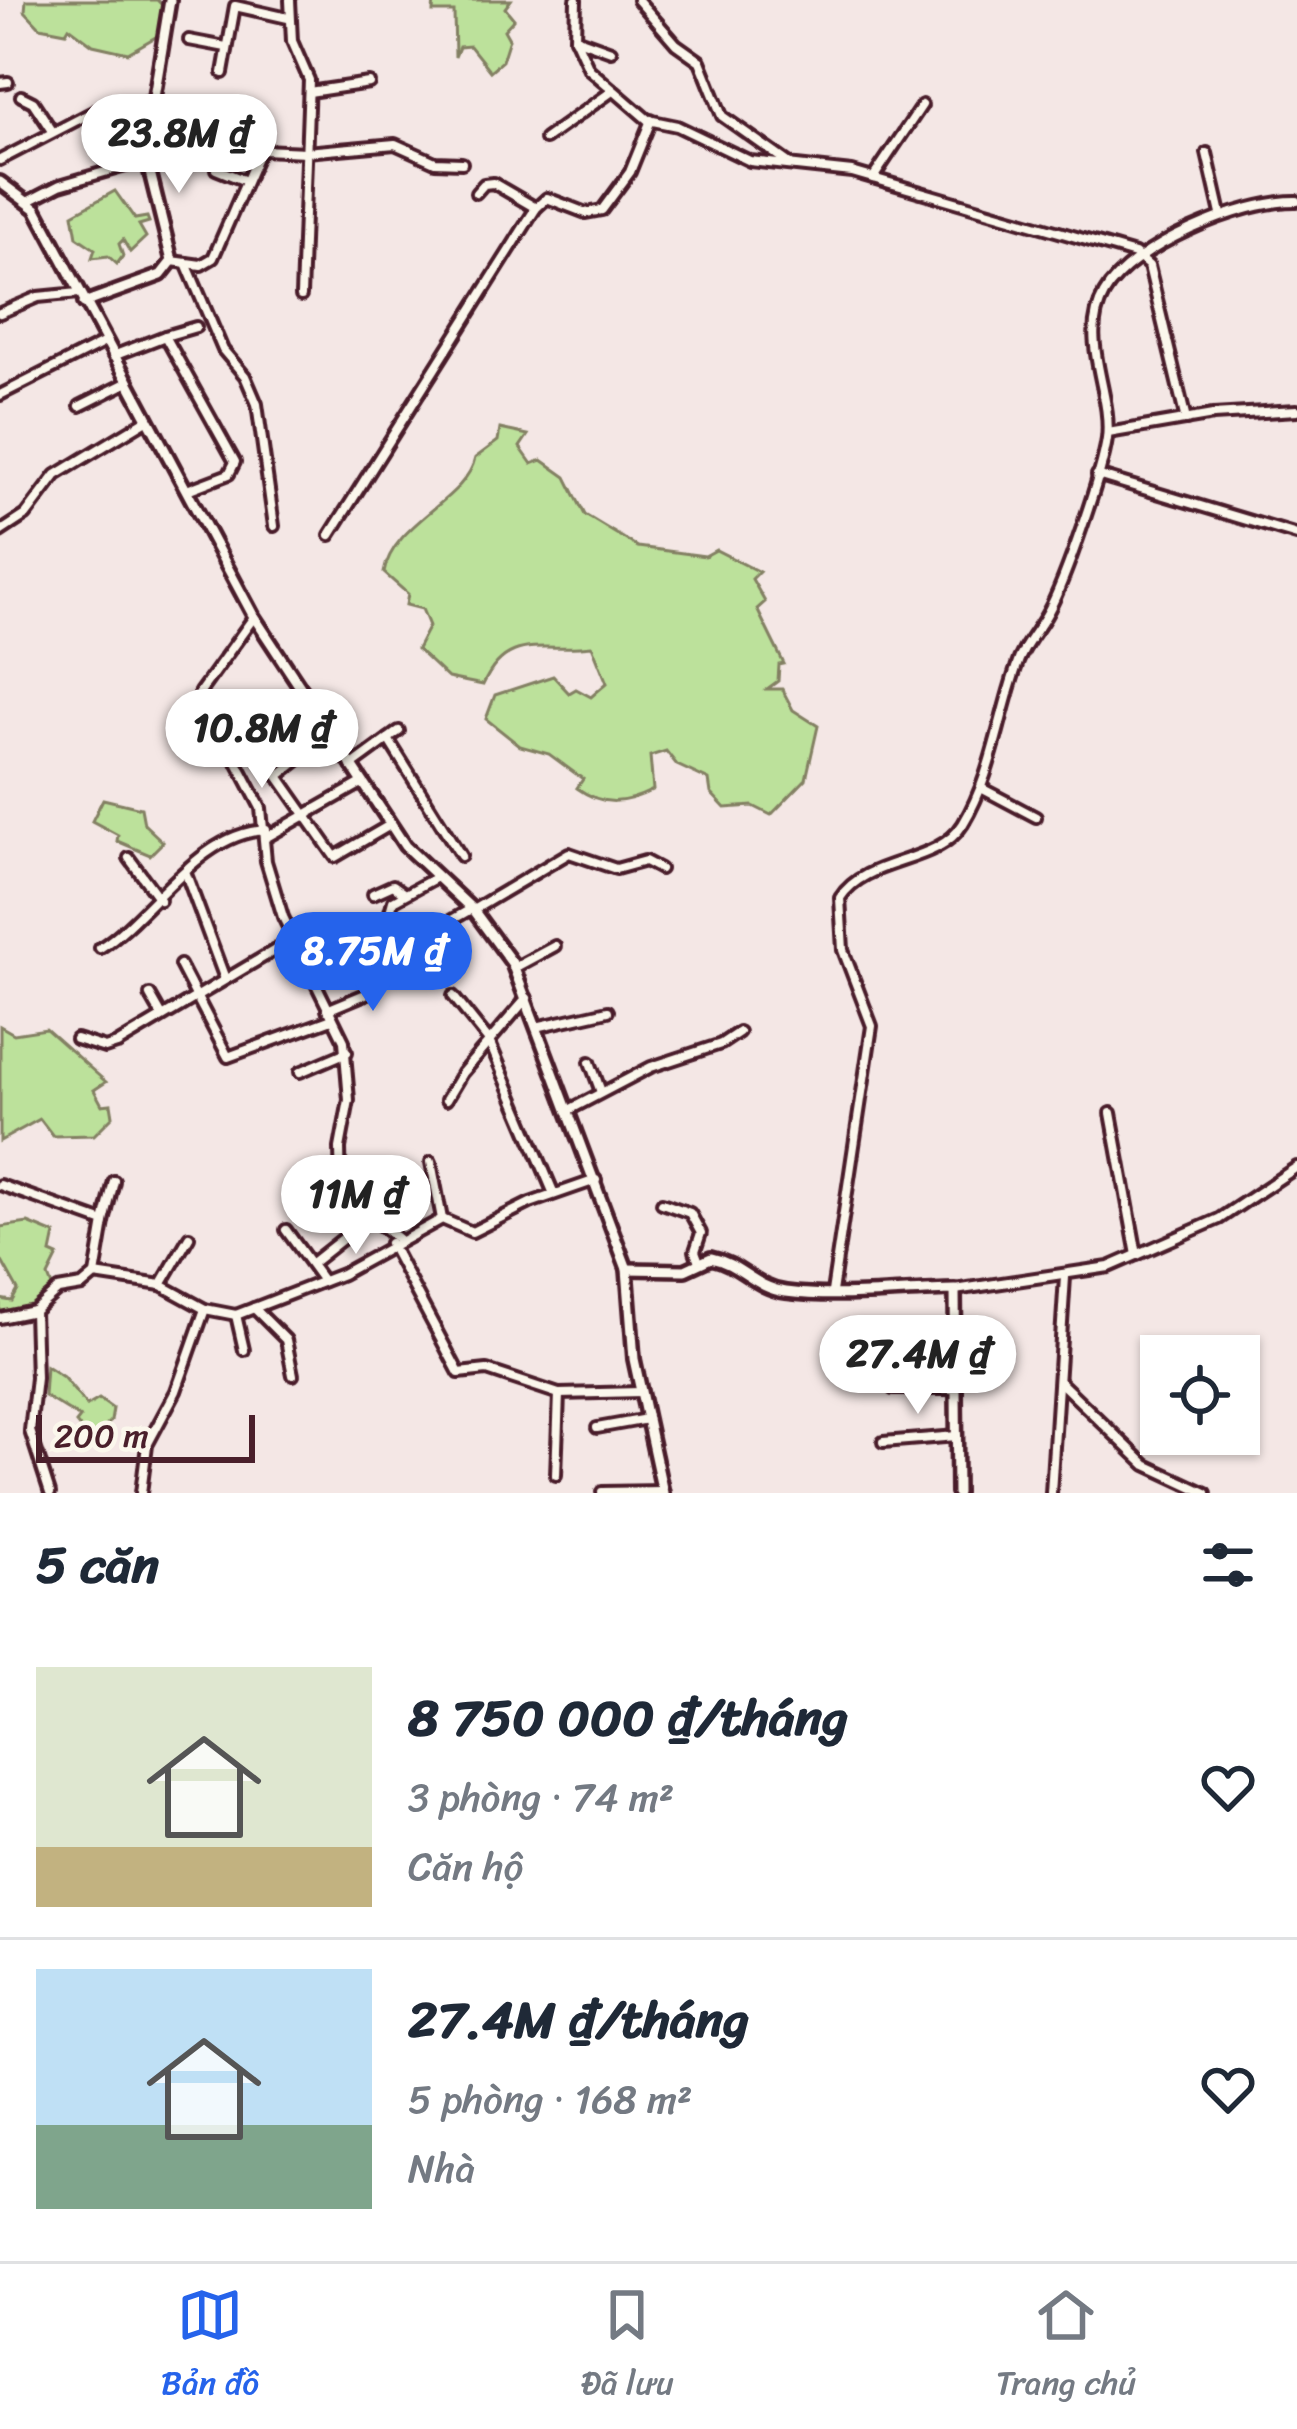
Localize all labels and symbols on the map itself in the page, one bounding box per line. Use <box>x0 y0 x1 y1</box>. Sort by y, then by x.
pin: 23.8M ₫ <box>68 94 290 196</box>
pin: 10.8M ₫ <box>151 689 373 791</box>
pin: 8.75M ₫ <box>262 912 484 1014</box>
pin: 11M ₫ <box>272 1155 440 1257</box>
pin: 27.4M ₫ <box>807 1315 1029 1417</box>
scale bar <box>36 1409 255 1462</box>

